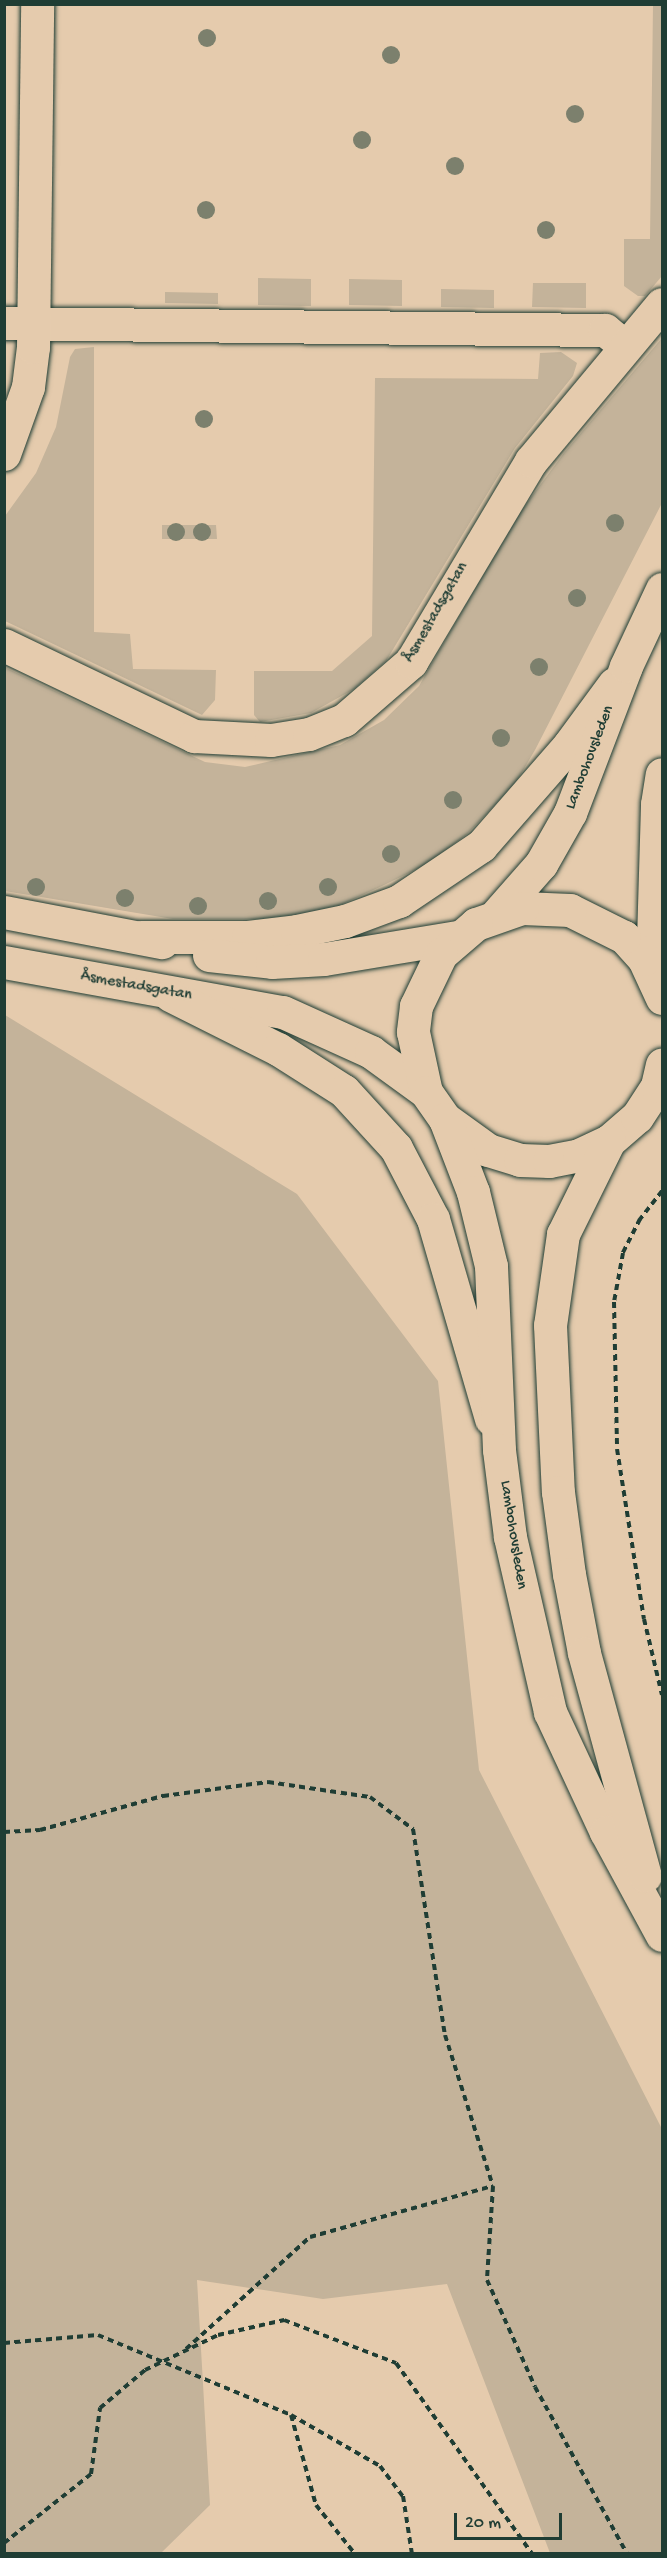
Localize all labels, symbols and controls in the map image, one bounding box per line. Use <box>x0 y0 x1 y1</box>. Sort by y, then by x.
street label: Åsmestadsgatan <box>401 559 473 667</box>
street label: Lambohovsleden <box>562 703 620 813</box>
street label: Åsmestadsgatan <box>79 968 193 1006</box>
street label: Lambohovsleden <box>494 1479 530 1591</box>
scale bar <box>457 2501 565 2539</box>
text: 20 m <box>465 2513 501 2534</box>

